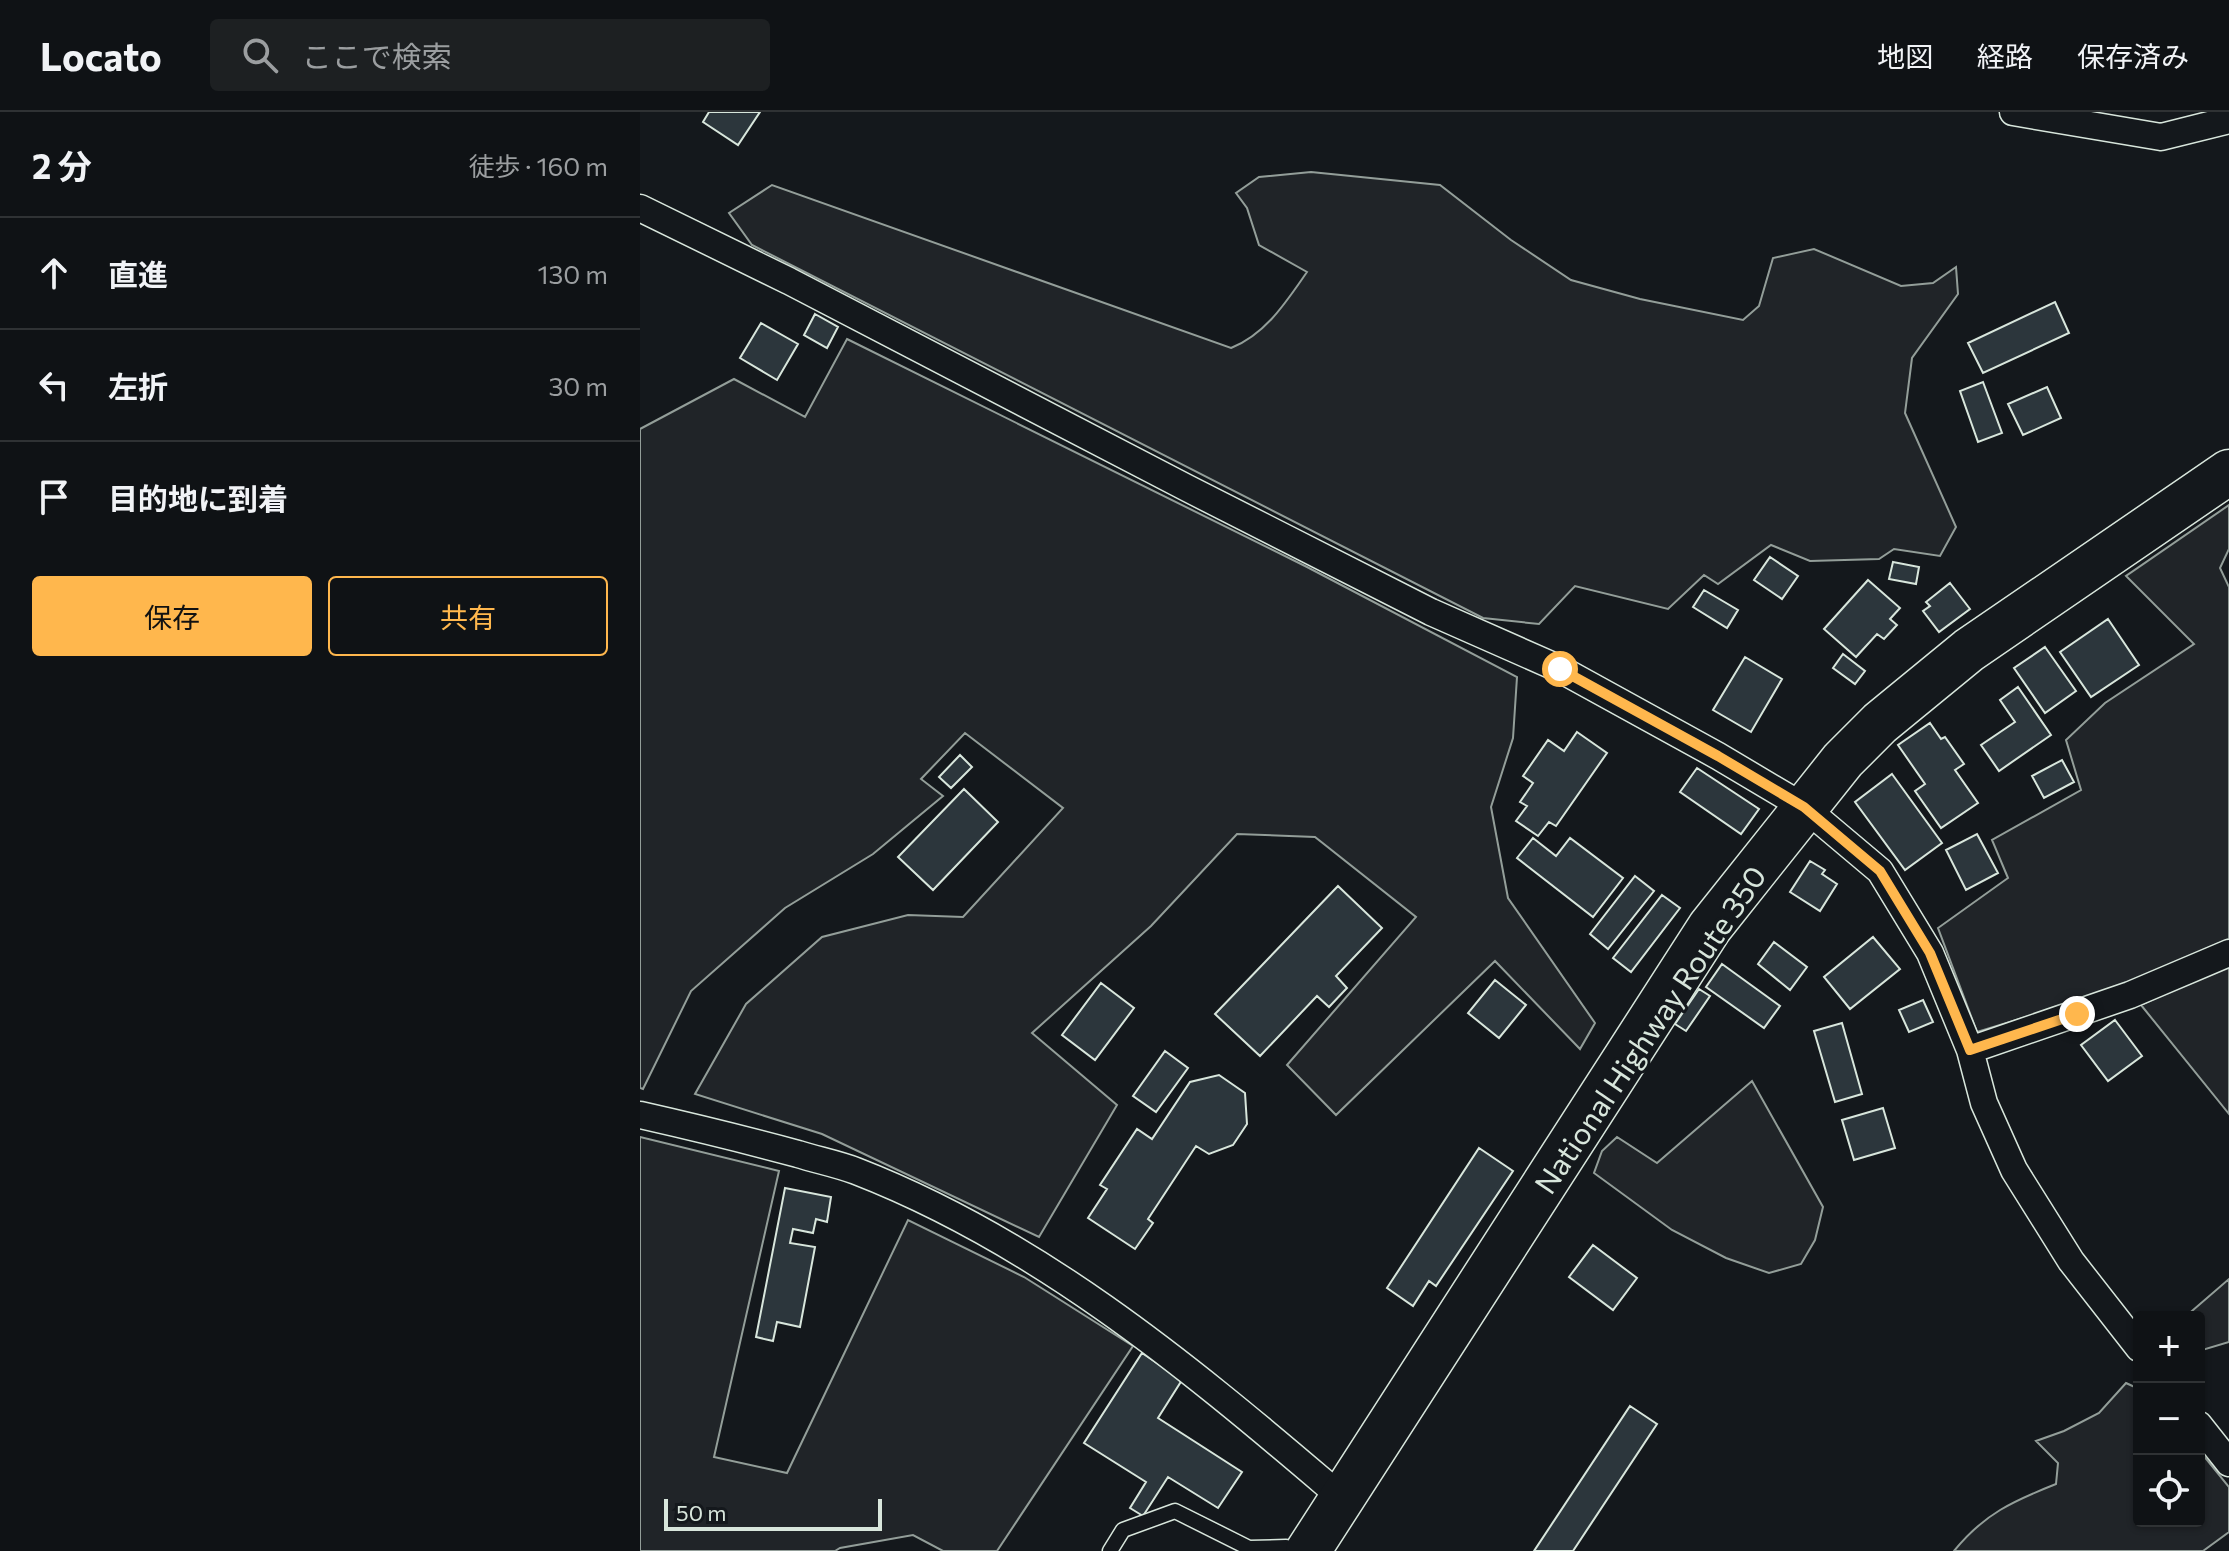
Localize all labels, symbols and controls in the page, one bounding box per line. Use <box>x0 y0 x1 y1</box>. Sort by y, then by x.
search box <box>210 19 770 91</box>
text: Locato <box>40 32 162 79</box>
icon: search <box>238 33 282 77</box>
text: ここで検索 <box>302 37 452 74</box>
text: 地図 <box>1877 39 1933 73</box>
text: 経路 <box>1977 39 2033 73</box>
text: 保存済み <box>2077 39 2189 73</box>
text: 2 分 <box>32 144 92 186</box>
text: 徒歩 · 160 m <box>468 150 608 181</box>
icon: ahead <box>32 251 76 295</box>
text: 直進 <box>108 255 168 292</box>
text: 130 m <box>537 258 608 289</box>
icon: left <box>32 363 76 407</box>
text: 左折 <box>108 367 168 404</box>
text: 30 m <box>549 370 608 401</box>
icon: arrive <box>32 475 76 519</box>
text: 目的地に到着 <box>108 479 288 516</box>
button: 保存 <box>32 576 312 656</box>
button: 共有 <box>328 576 608 656</box>
route start <box>1542 651 1578 687</box>
street label: National Highway Route 350 <box>1525 858 1773 1200</box>
route end <box>2059 996 2095 1032</box>
map controls <box>2133 1311 2205 1527</box>
button: + <box>2133 1311 2205 1383</box>
button: − <box>2133 1383 2205 1455</box>
button: locate <box>2133 1455 2205 1527</box>
scale bar <box>664 1495 882 1531</box>
text: 50 m <box>676 1499 726 1526</box>

